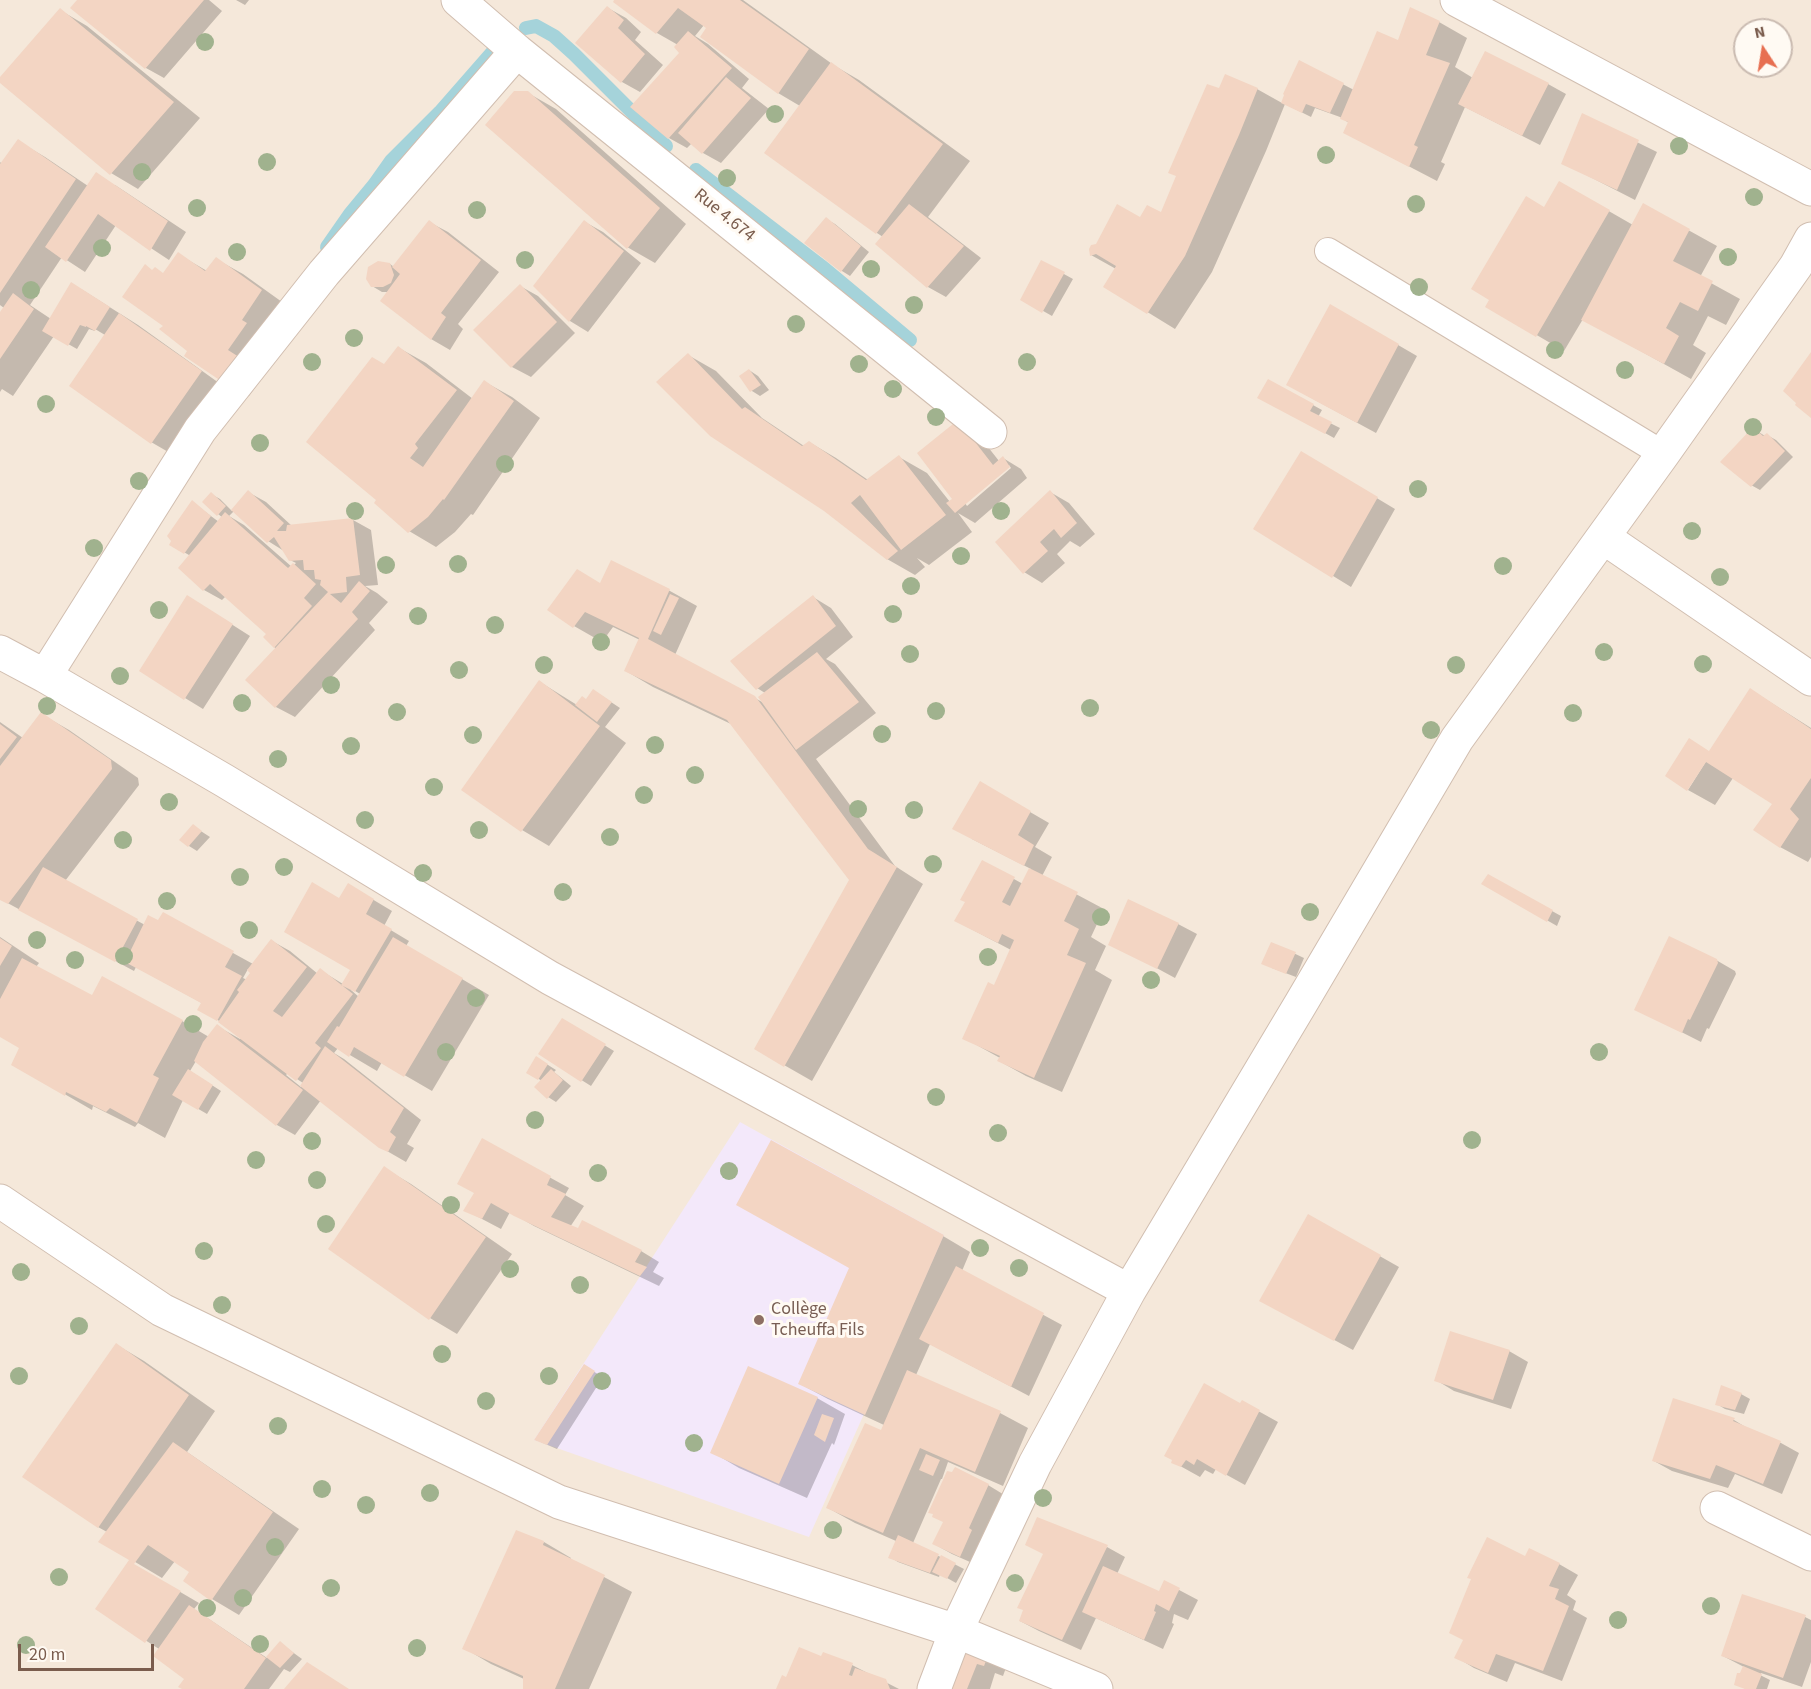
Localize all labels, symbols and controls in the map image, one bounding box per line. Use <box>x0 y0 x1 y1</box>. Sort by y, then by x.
north arrow <box>1733 18 1793 78</box>
text: N <box>1752 20 1767 44</box>
street label: Rue 4.674 <box>689 185 759 247</box>
place label: Collège Tcheuffa Fils <box>771 1299 864 1342</box>
marker: Collège Tcheuffa Fils <box>752 1313 766 1327</box>
scale bar <box>21 1632 158 1670</box>
text: 20 m <box>29 1642 65 1667</box>

